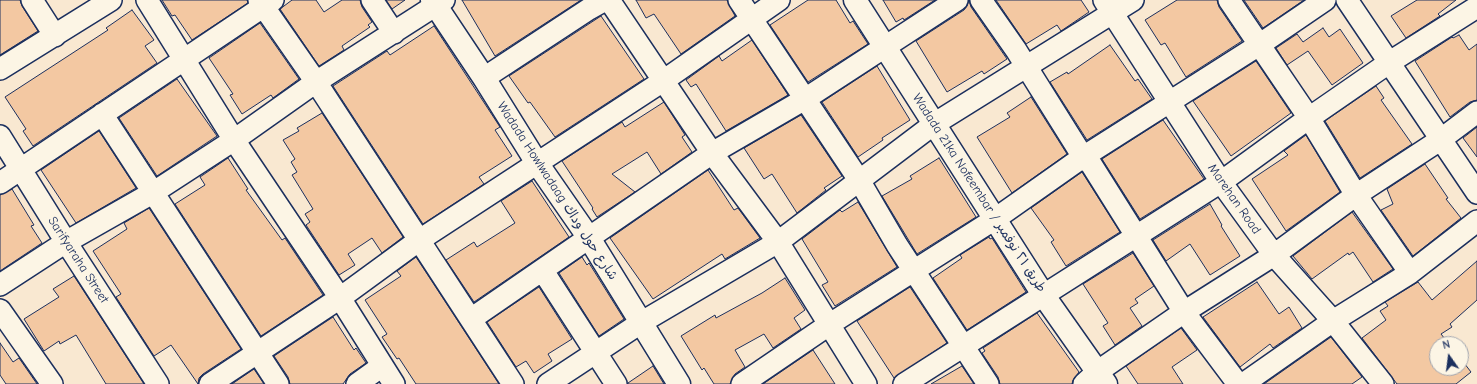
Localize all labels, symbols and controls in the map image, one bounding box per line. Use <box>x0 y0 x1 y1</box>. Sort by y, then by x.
street label: Wadada 21ka Nofeembar / طريق ٢١ نوفمبر <box>909 91 1049 295</box>
street label: Wadada Howlwadaag شارع حول وداك <box>493 99 621 283</box>
street label: Marehan Road <box>1204 161 1264 237</box>
street label: Sarifyaraha Street <box>44 214 112 306</box>
north arrow <box>1429 336 1469 376</box>
text: N <box>1441 338 1451 352</box>

